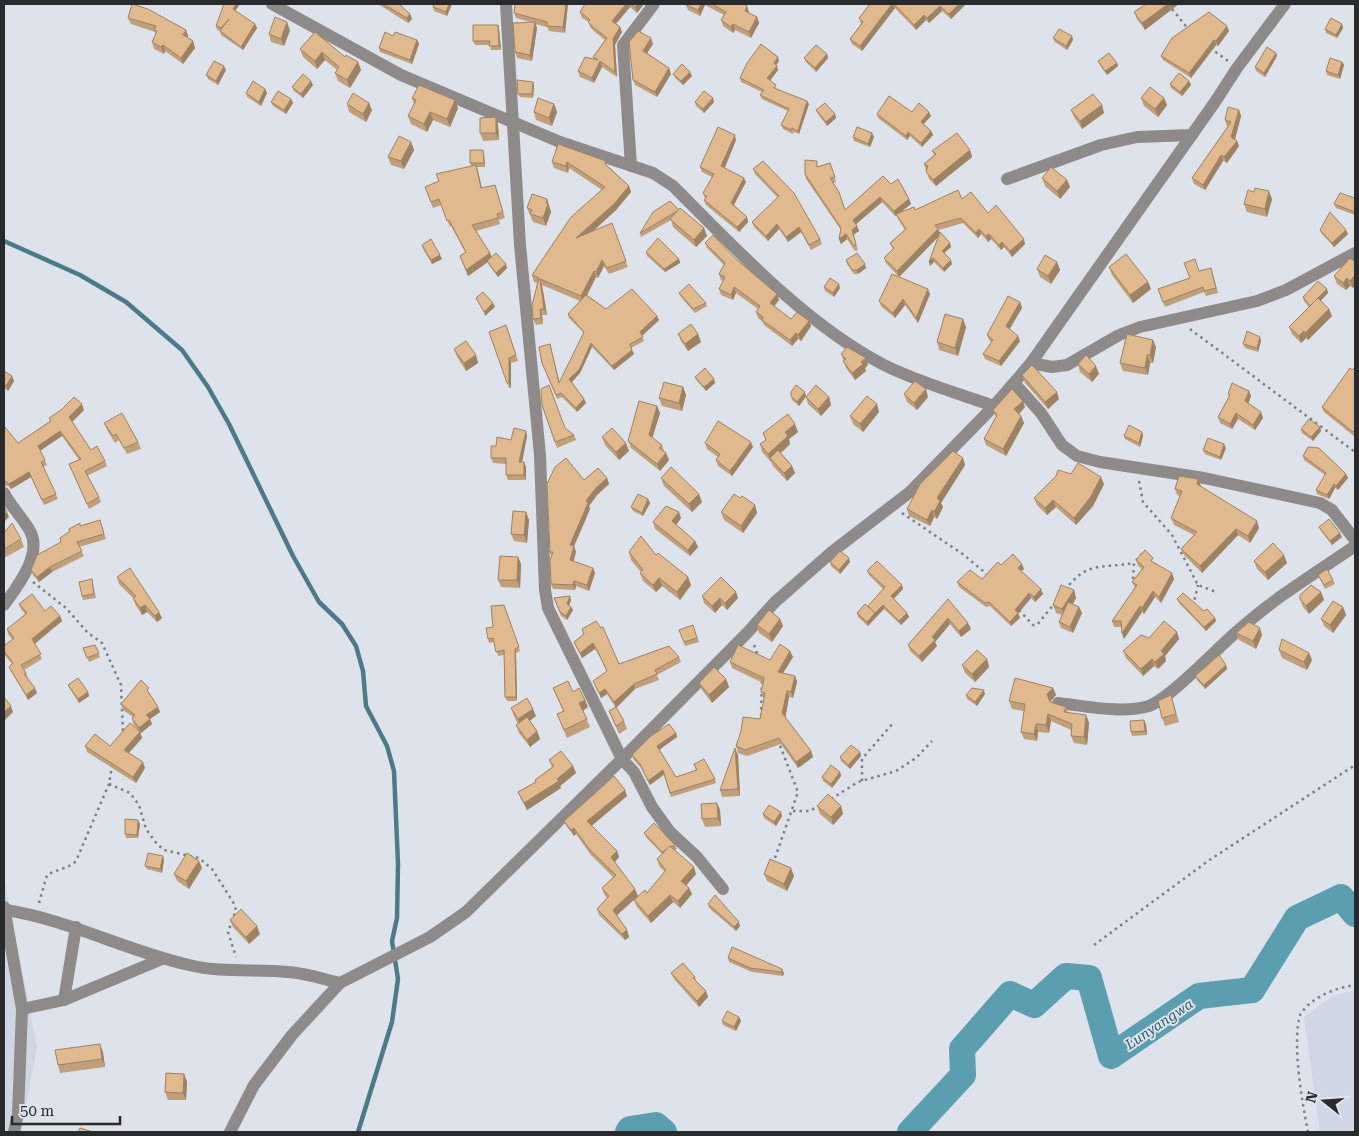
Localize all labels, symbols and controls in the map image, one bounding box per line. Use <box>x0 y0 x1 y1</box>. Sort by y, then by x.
water label: Lunyangwa <box>1121 996 1196 1053</box>
north arrow <box>1299 1076 1349 1126</box>
text: N <box>1302 1089 1321 1105</box>
scale bar <box>12 1094 120 1126</box>
text: 50 m <box>20 1102 55 1120</box>

